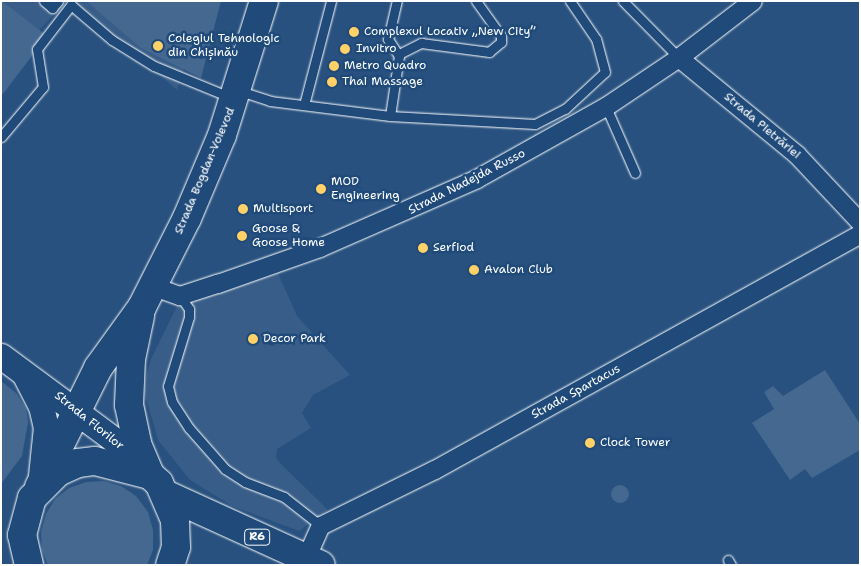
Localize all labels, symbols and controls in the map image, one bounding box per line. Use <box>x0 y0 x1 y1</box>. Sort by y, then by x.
place label: Complexul Locativ „New City” <box>364 25 536 39</box>
marker: Complexul Locativ „New City” <box>348 26 360 38</box>
place label: Colegiul Tehnologic din Chișinău <box>168 32 279 60</box>
marker: Colegiul Tehnologic din Chișinău <box>152 40 164 52</box>
marker: Invitro <box>338 42 352 56</box>
place label: Invitro <box>356 42 397 56</box>
place label: Metro Quadro <box>344 59 426 73</box>
marker: Metro Quadro <box>328 60 340 72</box>
place label: Thai Massage <box>342 75 423 89</box>
marker: Thai Massage <box>326 76 338 88</box>
street label: Strada Pietrăriei <box>721 90 803 162</box>
street label: Strada Bogdan-Voievod <box>172 105 238 237</box>
street label: Strada Nadejda Russo <box>406 146 528 218</box>
place label: MOD Engineering <box>331 175 400 203</box>
marker: MOD Engineering <box>315 183 327 195</box>
place label: Multisport <box>253 202 313 216</box>
marker: Multisport <box>237 203 249 215</box>
place label: Goose & Goose Home <box>252 222 325 250</box>
marker: Goose & Goose Home <box>236 230 248 242</box>
place label: Serfiod <box>433 241 474 255</box>
marker: Serfiod <box>417 242 429 254</box>
place label: Avalon Club <box>484 263 553 277</box>
marker: Avalon Club <box>468 264 480 276</box>
place label: Decor Park <box>263 332 326 346</box>
marker: Decor Park <box>247 333 259 345</box>
street label: Strada Spartacus <box>529 362 623 422</box>
street label: Strada Florilor <box>51 389 127 453</box>
place label: Clock Tower <box>600 436 670 450</box>
marker: Clock Tower <box>584 437 596 449</box>
road number: R6 <box>243 528 271 546</box>

